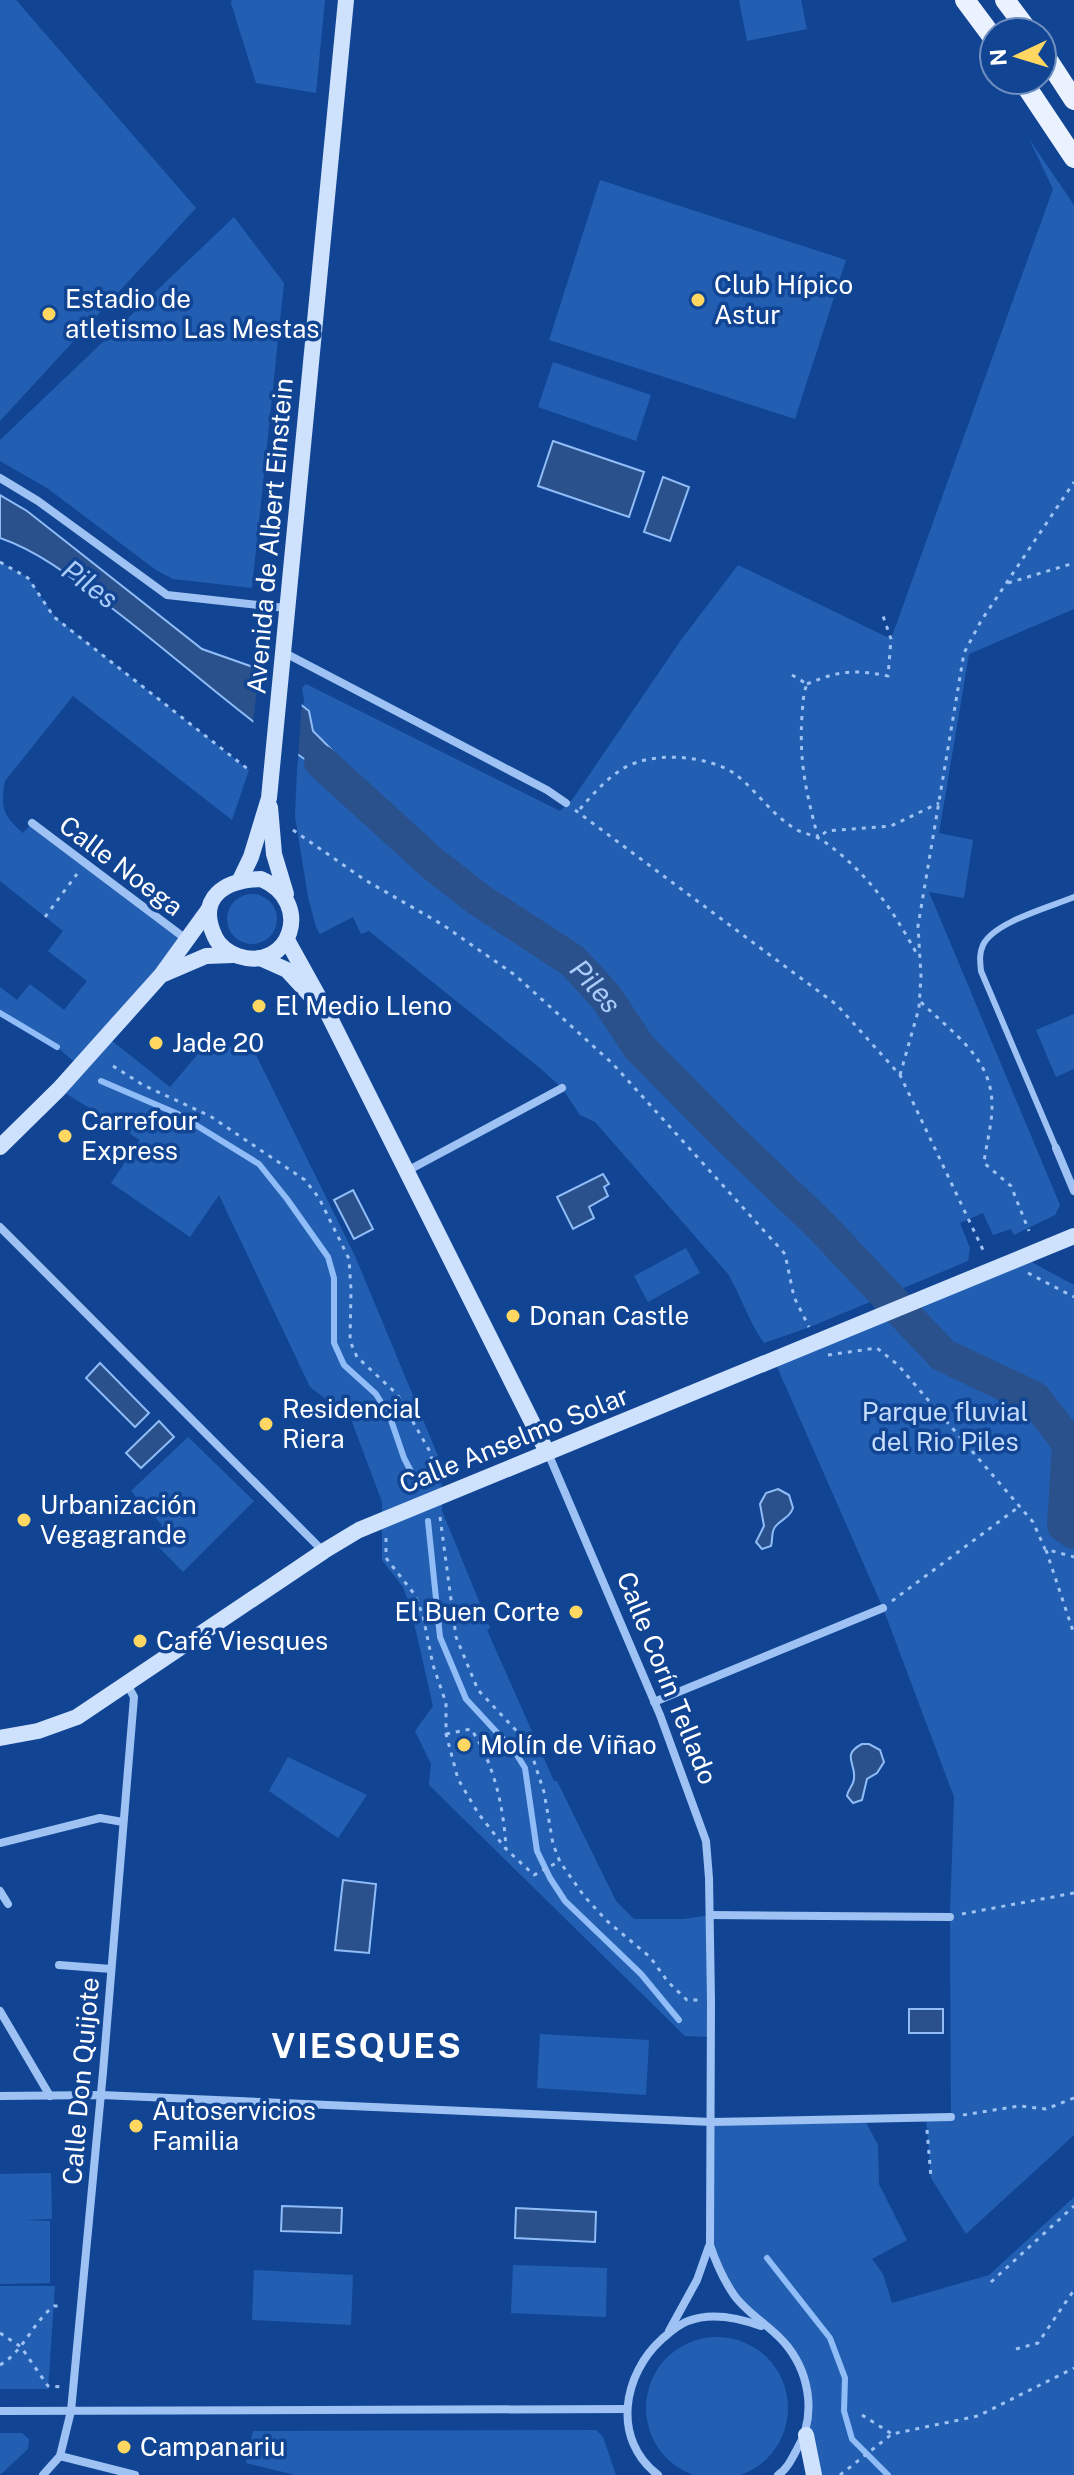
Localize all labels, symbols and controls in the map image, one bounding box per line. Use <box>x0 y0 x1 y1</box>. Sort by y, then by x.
north arrow <box>978 16 1058 96</box>
text: N <box>984 48 1012 67</box>
place label: Club Hípico Astur <box>714 269 853 330</box>
place label: Estadio de atletismo Las Mestas <box>65 283 319 344</box>
marker: Club Hípico Astur <box>689 291 707 309</box>
marker: Estadio de atletismo Las Mestas <box>40 305 58 323</box>
street label: Avenida de Albert Einstein <box>240 377 299 695</box>
water label: Piles <box>56 552 125 615</box>
street label: Calle Noega <box>53 809 189 922</box>
water label: Piles <box>564 952 629 1019</box>
place label: El Medio Lleno <box>275 990 452 1021</box>
marker: El Medio Lleno <box>250 997 268 1015</box>
place label: Jade 20 <box>172 1027 264 1058</box>
marker: Jade 20 <box>147 1034 165 1052</box>
place label: Carrefour Express <box>81 1105 198 1166</box>
marker: Carrefour Express <box>56 1127 74 1145</box>
place label: Donan Castle <box>529 1300 689 1331</box>
marker: Donan Castle <box>504 1307 522 1325</box>
street label: Calle Anselmo Solar <box>395 1379 633 1500</box>
place label: Residencial Riera <box>282 1393 421 1454</box>
park label: Parque fluvial del Rio Piles <box>862 1396 1028 1457</box>
marker: Residencial Riera <box>257 1415 275 1433</box>
place label: Urbanización Vegagrande <box>40 1489 197 1550</box>
marker: Urbanización Vegagrande <box>15 1511 33 1529</box>
street label: Calle Corín Tellado <box>611 1567 724 1789</box>
place label: El Buen Corte <box>395 1596 560 1627</box>
marker: El Buen Corte <box>567 1603 585 1621</box>
place label: Café Viesques <box>156 1625 328 1656</box>
marker: Café Viesques <box>131 1632 149 1650</box>
place label: Molín de Viñao <box>480 1729 657 1760</box>
marker: Molín de Viñao <box>455 1736 473 1754</box>
street label: Calle Don Quijote <box>56 1976 105 2186</box>
district label: VIESQUES <box>271 2026 463 2066</box>
place label: Autoservicios Familia <box>152 2095 316 2156</box>
marker: Autoservicios Familia <box>127 2117 145 2135</box>
place label: Campanariu <box>140 2431 285 2462</box>
marker: Campanariu <box>115 2438 133 2456</box>

